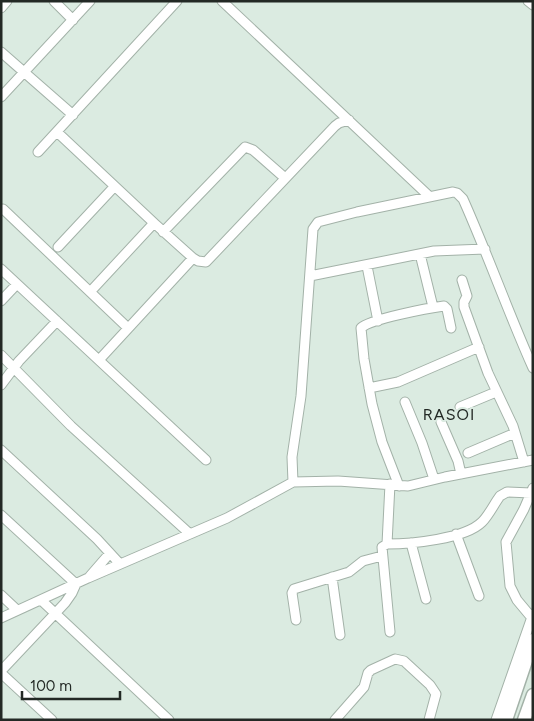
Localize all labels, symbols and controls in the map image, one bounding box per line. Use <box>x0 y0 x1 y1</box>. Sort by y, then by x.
district label: RASOI <box>423 405 475 424</box>
scale bar <box>22 668 120 700</box>
text: 100 m <box>30 677 72 695</box>

